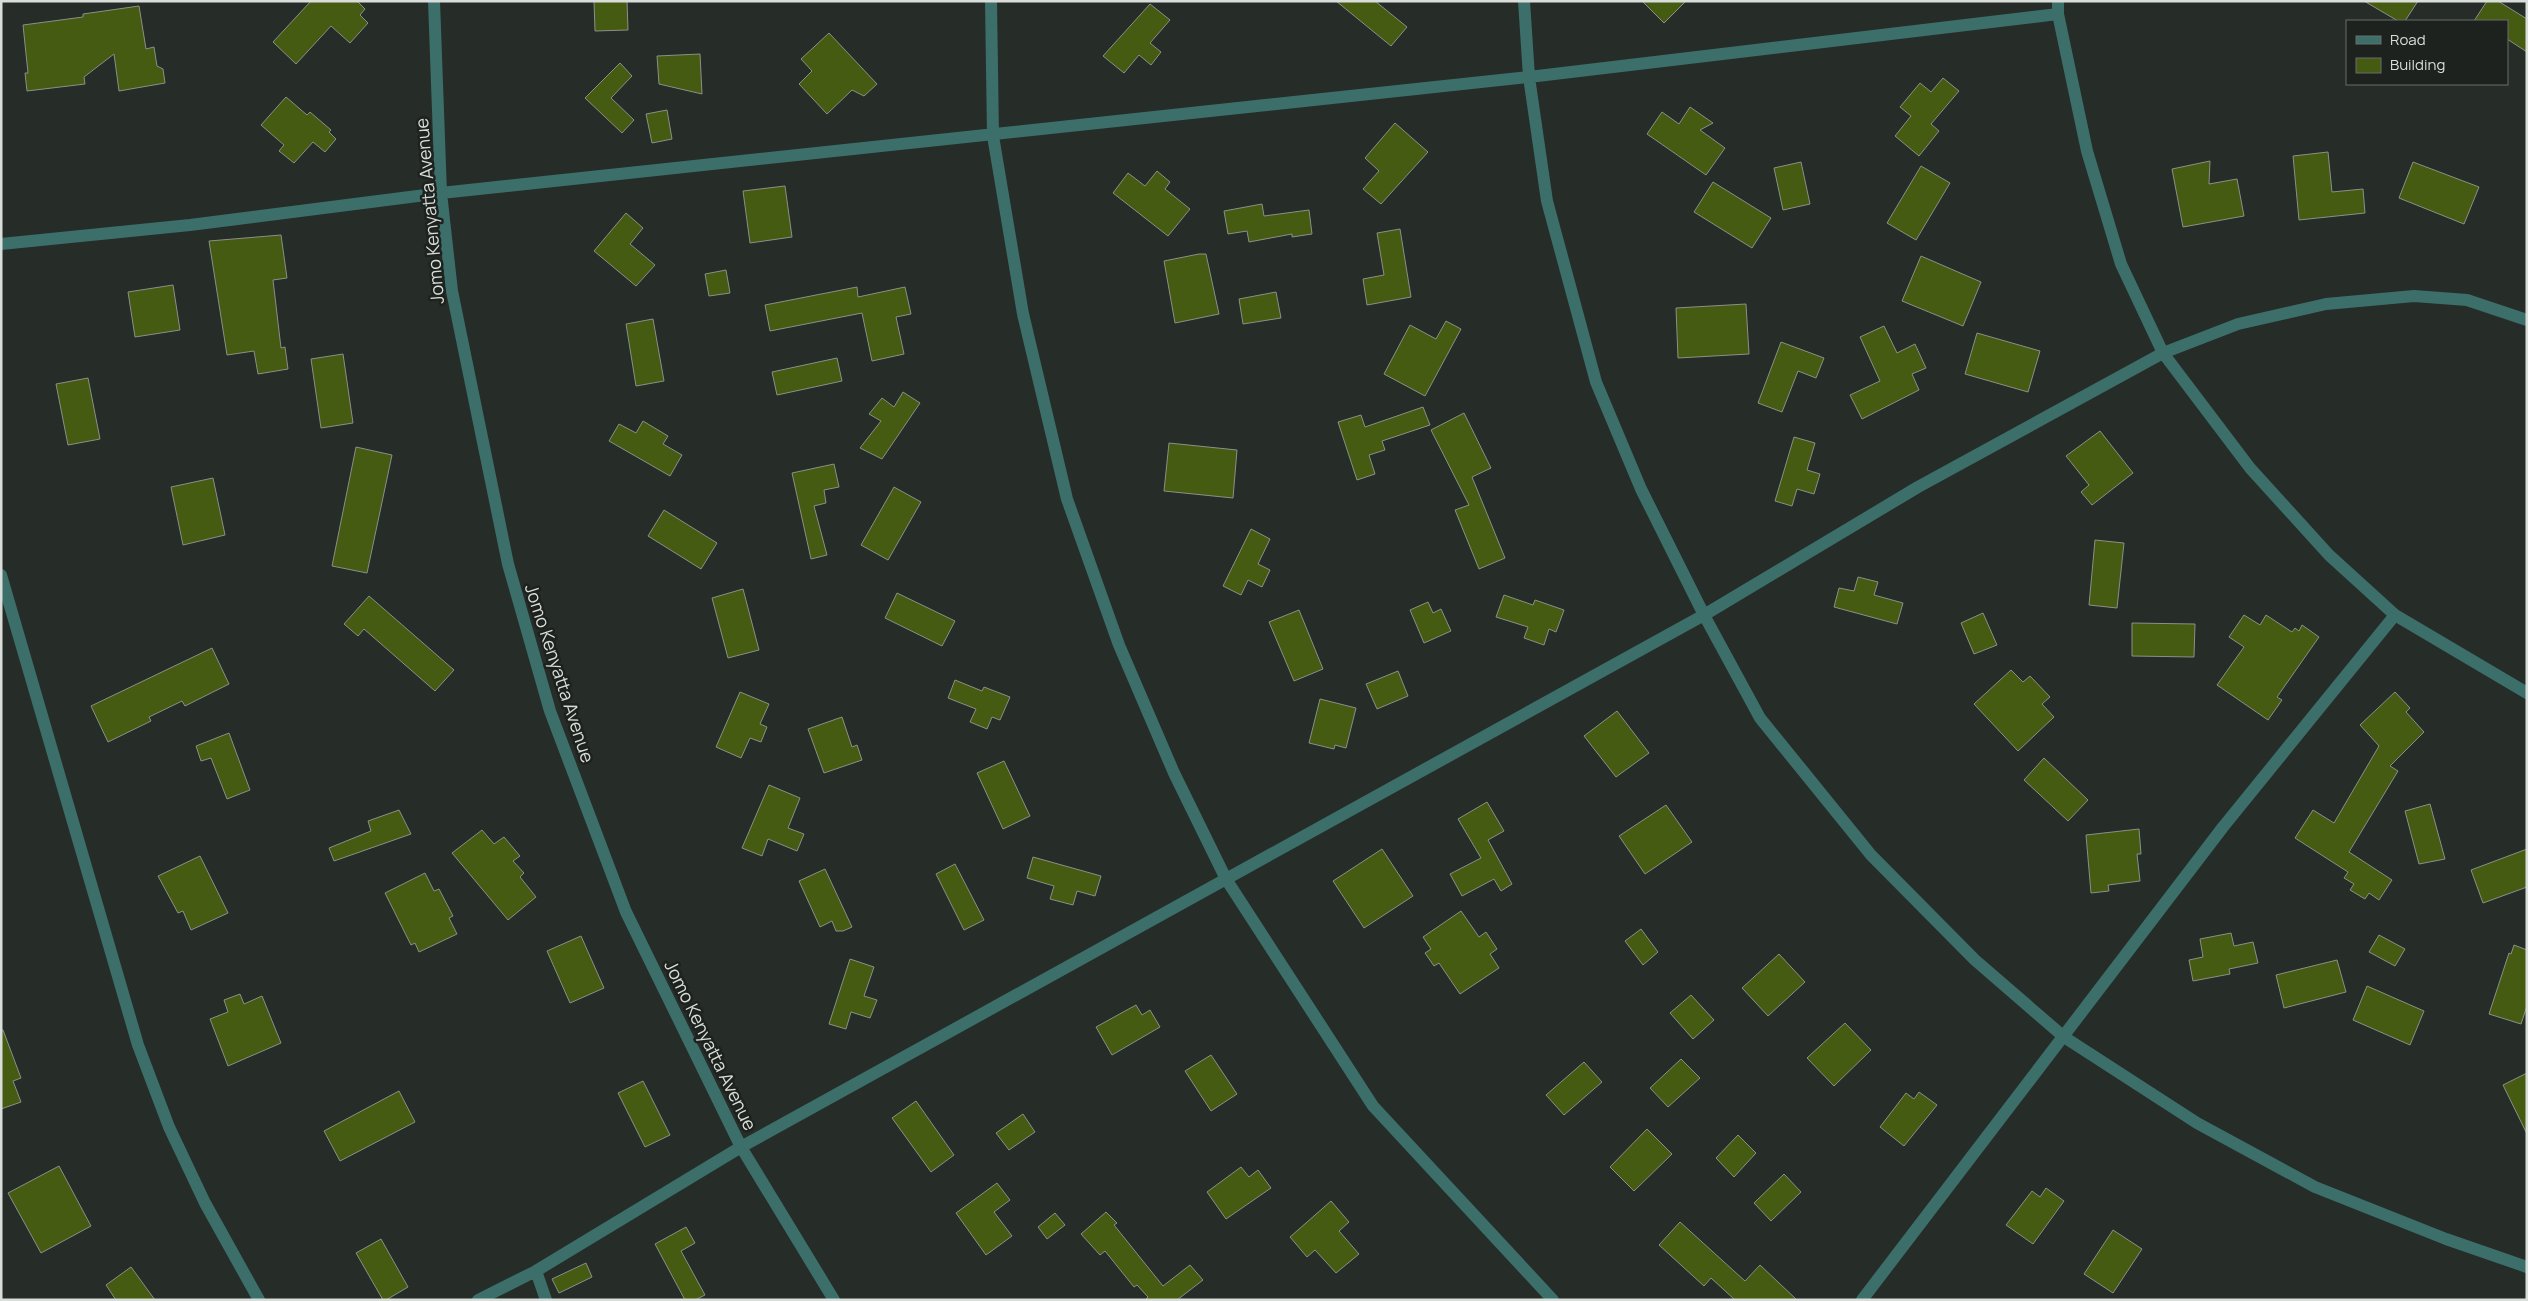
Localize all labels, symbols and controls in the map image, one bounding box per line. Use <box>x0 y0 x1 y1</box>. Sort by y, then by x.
legend <box>2346 20 2508 85</box>
text: Road <box>2390 29 2426 50</box>
text: Building <box>2390 54 2445 75</box>
street label: Jomo Kenyatta Avenue <box>409 117 449 305</box>
street label: Jomo Kenyatta Avenue <box>520 581 600 765</box>
street label: Jomo Kenyatta Avenue <box>659 956 763 1134</box>

